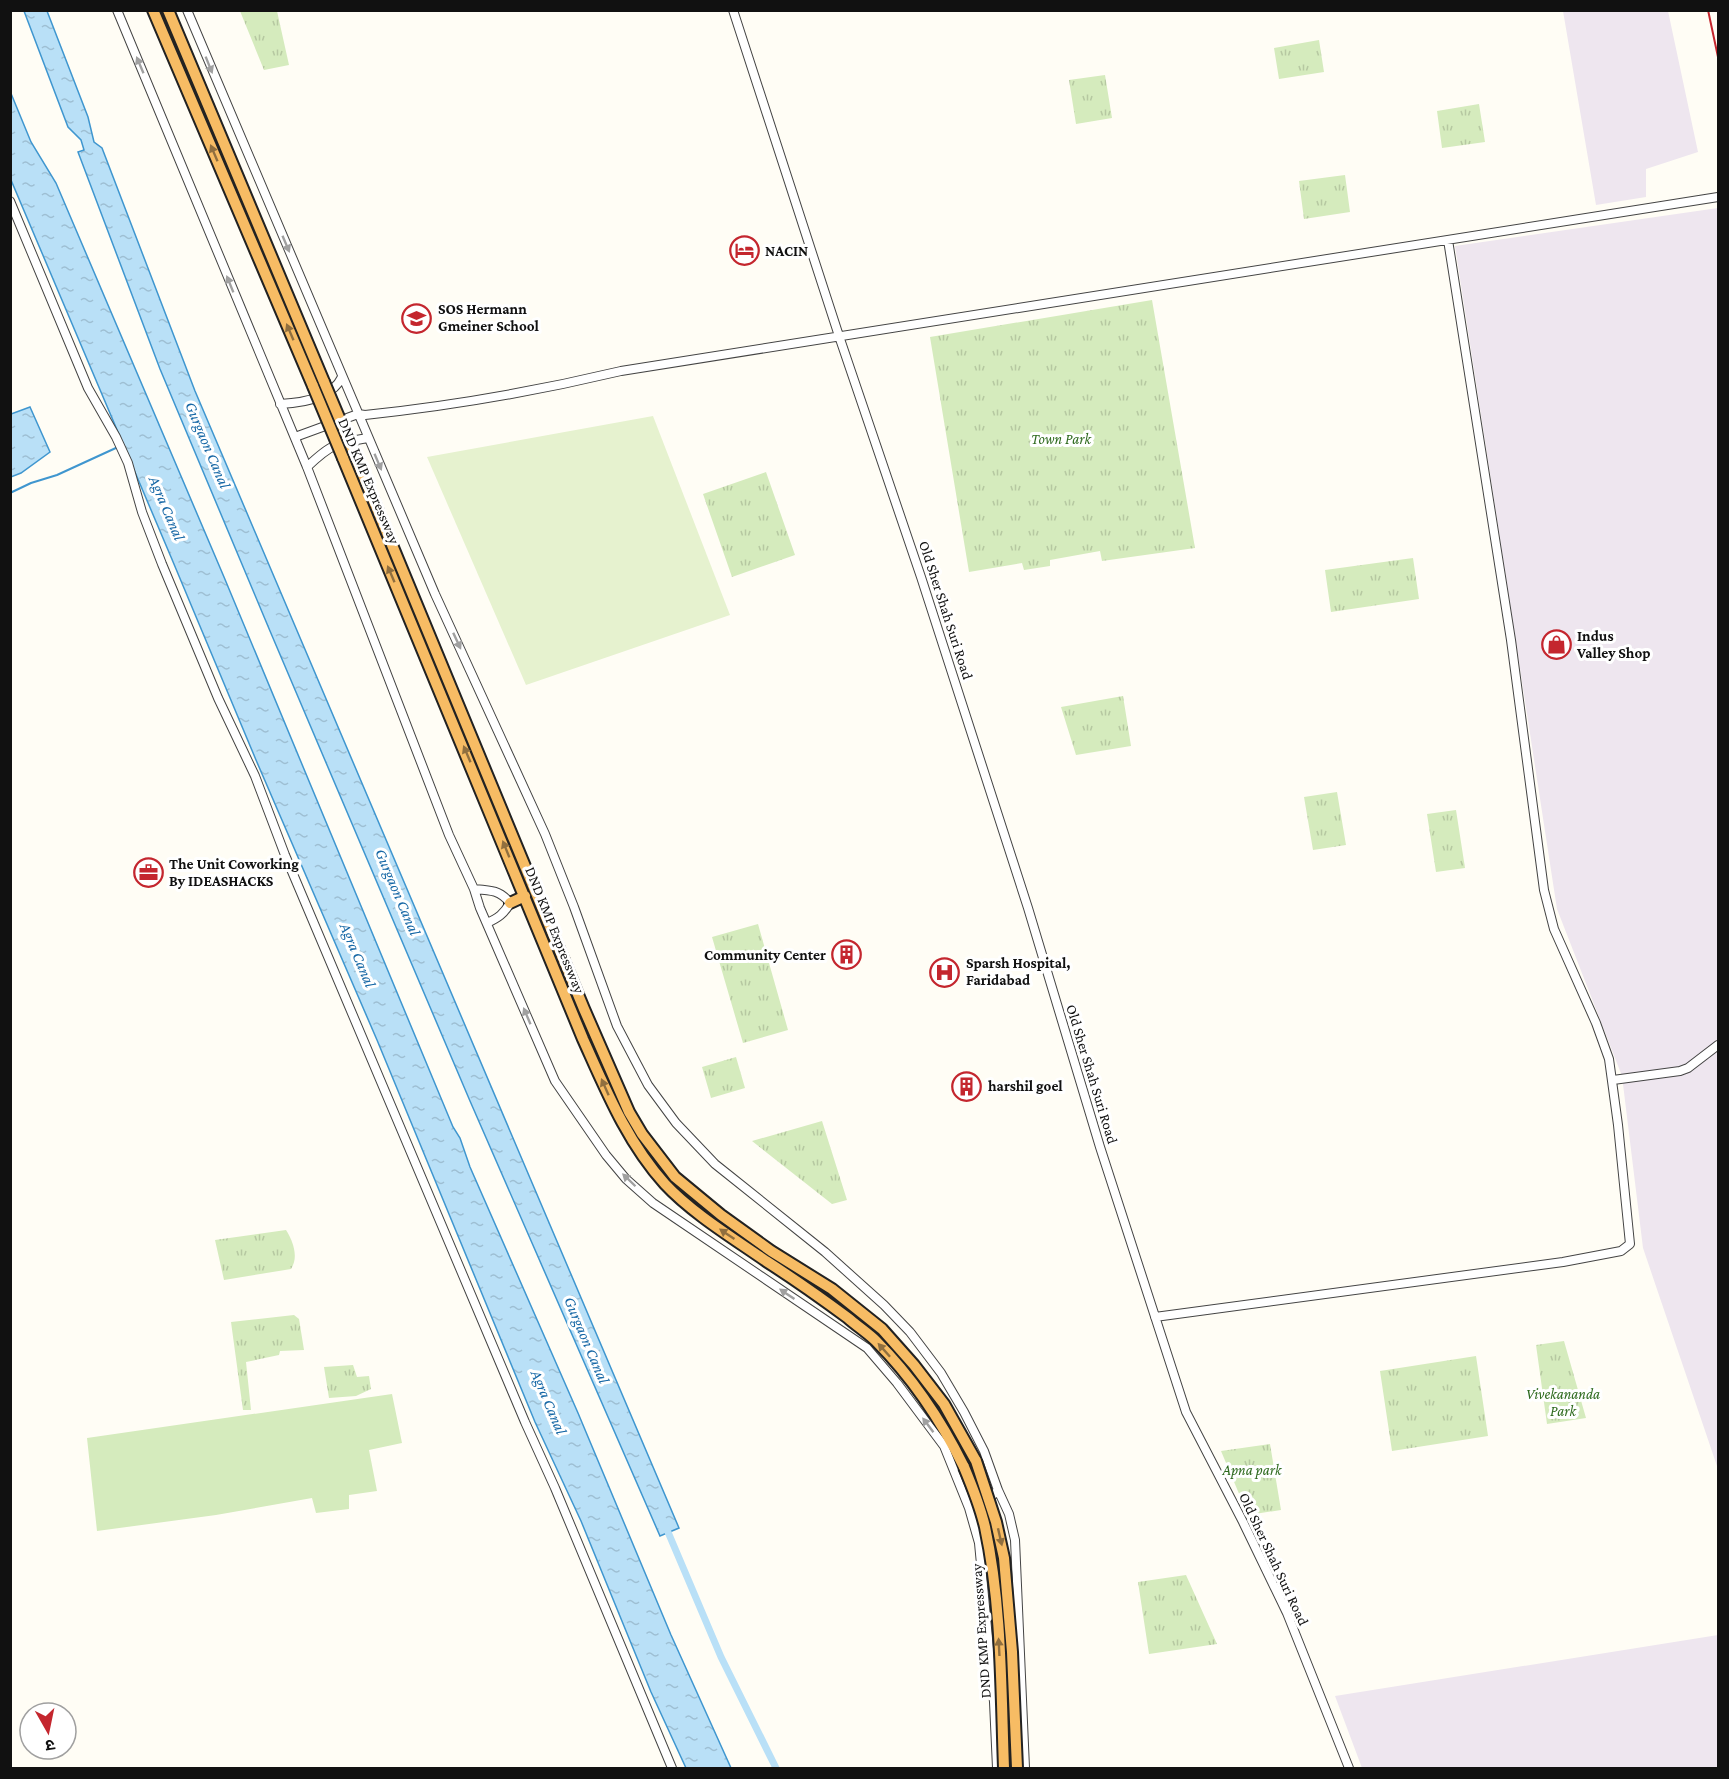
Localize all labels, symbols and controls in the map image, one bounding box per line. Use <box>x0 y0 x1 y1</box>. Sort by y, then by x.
one-way arrow <box>135 56 144 74</box>
one-way arrow <box>204 56 214 74</box>
one-way arrow <box>209 144 218 162</box>
one-way arrow <box>281 235 291 253</box>
hotel icon: NACIN <box>728 235 760 267</box>
place label: NACIN <box>765 243 808 259</box>
one-way arrow <box>225 275 234 293</box>
place label: SOS Hermann Gmeiner School <box>438 301 540 334</box>
school or university icon: SOS Hermann Gmeiner School <box>401 302 433 334</box>
one-way arrow <box>285 323 295 341</box>
water label: Gurgaon Canal <box>181 399 234 492</box>
street label: DND KMP Expressway <box>334 416 403 547</box>
park label: Town Park <box>1031 431 1092 447</box>
one-way arrow <box>374 453 383 471</box>
water label: Agra Canal <box>145 472 189 544</box>
street label: Old Sher Shah Suri Road <box>916 539 976 681</box>
one-way arrow <box>386 565 396 583</box>
place label: Indus Valley Shop <box>1576 628 1651 661</box>
shop icon: Indus Valley Shop <box>1540 629 1572 661</box>
one-way arrow <box>452 632 461 649</box>
one-way arrow <box>462 745 472 763</box>
one-way arrow <box>501 839 511 857</box>
water label: Gurgaon Canal <box>371 846 424 939</box>
place label: The Unit Coworking By IDEASHACKS <box>169 856 299 889</box>
office icon: The Unit Coworking By IDEASHACKS <box>132 857 164 889</box>
street label: DND KMP Expressway <box>521 864 588 996</box>
water label: Agra Canal <box>336 919 380 991</box>
building icon: Community Center <box>831 939 863 971</box>
place label: Community Center <box>704 947 826 963</box>
place label: Sparsh Hospital, Faridabad <box>966 955 1071 988</box>
hospital icon: Sparsh Hospital, Faridabad <box>929 956 961 988</box>
street label: Old Sher Shah Suri Road <box>1063 1002 1121 1146</box>
one-way arrow <box>522 1007 531 1025</box>
building icon: harshil goel <box>951 1070 983 1102</box>
one-way arrow <box>600 1078 609 1095</box>
place label: harshil goel <box>988 1078 1063 1094</box>
one-way arrow <box>622 1174 636 1188</box>
one-way arrow <box>720 1228 736 1240</box>
one-way arrow <box>779 1289 795 1300</box>
water label: Gurgaon Canal <box>560 1294 613 1387</box>
one-way arrow <box>877 1342 891 1357</box>
water label: Agra Canal <box>527 1366 571 1438</box>
park label: Vivekananda Park <box>1526 1386 1600 1419</box>
one-way arrow <box>922 1417 934 1433</box>
park label: Apna park <box>1222 1462 1283 1479</box>
street label: Old Sher Shah Suri Road <box>1236 1490 1312 1628</box>
one-way arrow <box>995 1528 1005 1546</box>
street label: DND KMP Expressway <box>968 1563 995 1699</box>
one-way arrow <box>995 1638 1004 1657</box>
north arrow <box>18 1701 78 1761</box>
text: उ <box>44 1736 56 1755</box>

